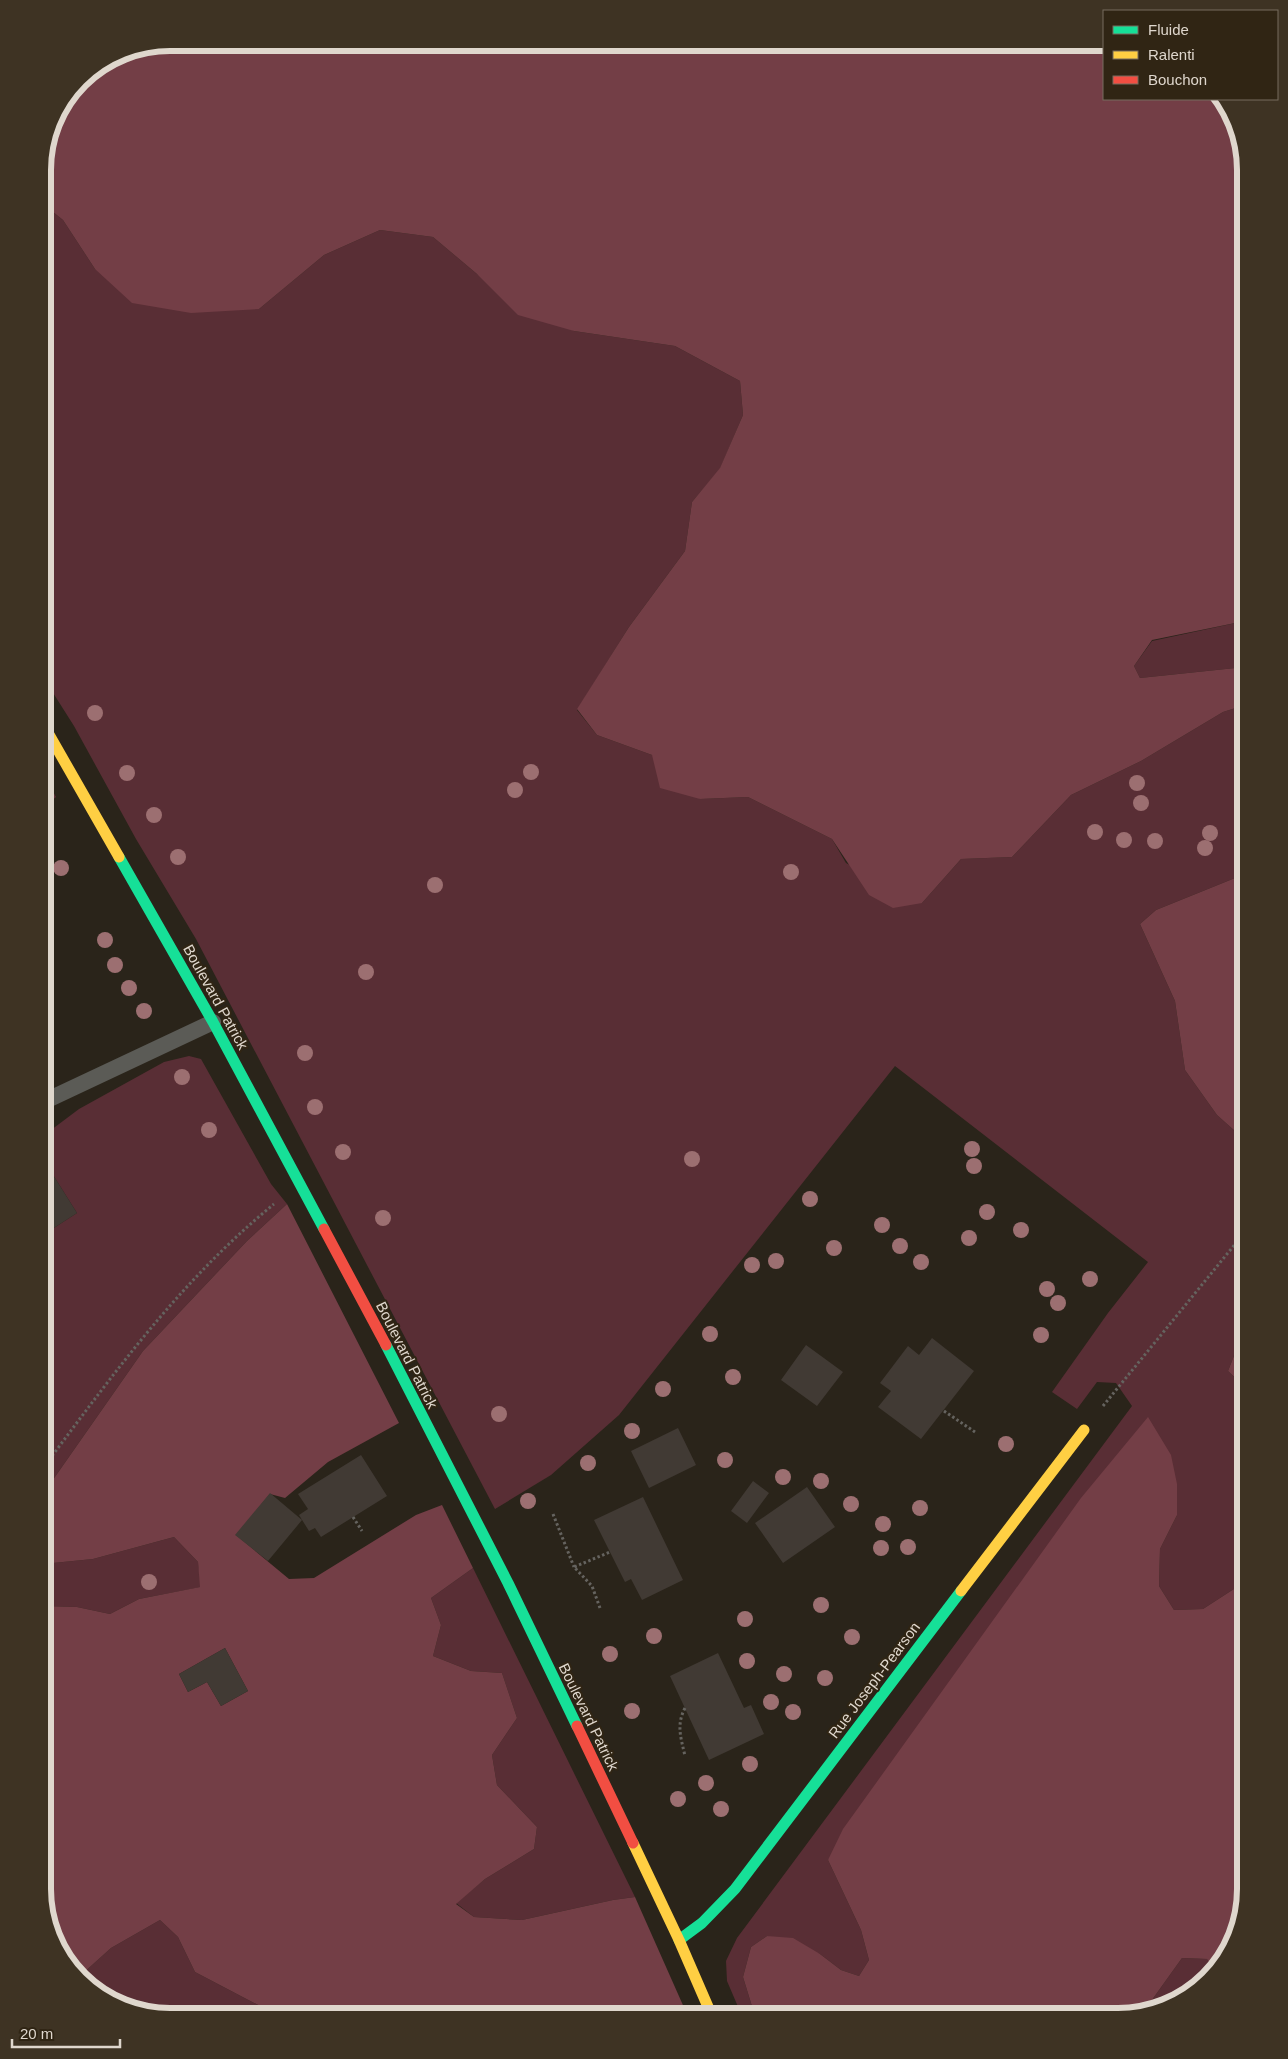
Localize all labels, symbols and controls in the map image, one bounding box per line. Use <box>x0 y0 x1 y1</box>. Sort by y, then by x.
legend <box>1103 10 1278 100</box>
text: Fluide <box>1148 21 1189 38</box>
text: Ralenti <box>1148 46 1195 63</box>
text: Bouchon <box>1148 71 1207 88</box>
street label: Boulevard Patrick <box>180 941 252 1053</box>
street label: Boulevard Patrick <box>373 1299 441 1412</box>
street label: Rue Joseph-Pearson <box>825 1619 923 1741</box>
street label: Boulevard Patrick <box>556 1660 623 1774</box>
scale bar <box>12 2016 120 2048</box>
text: 20 m <box>20 2025 53 2042</box>

